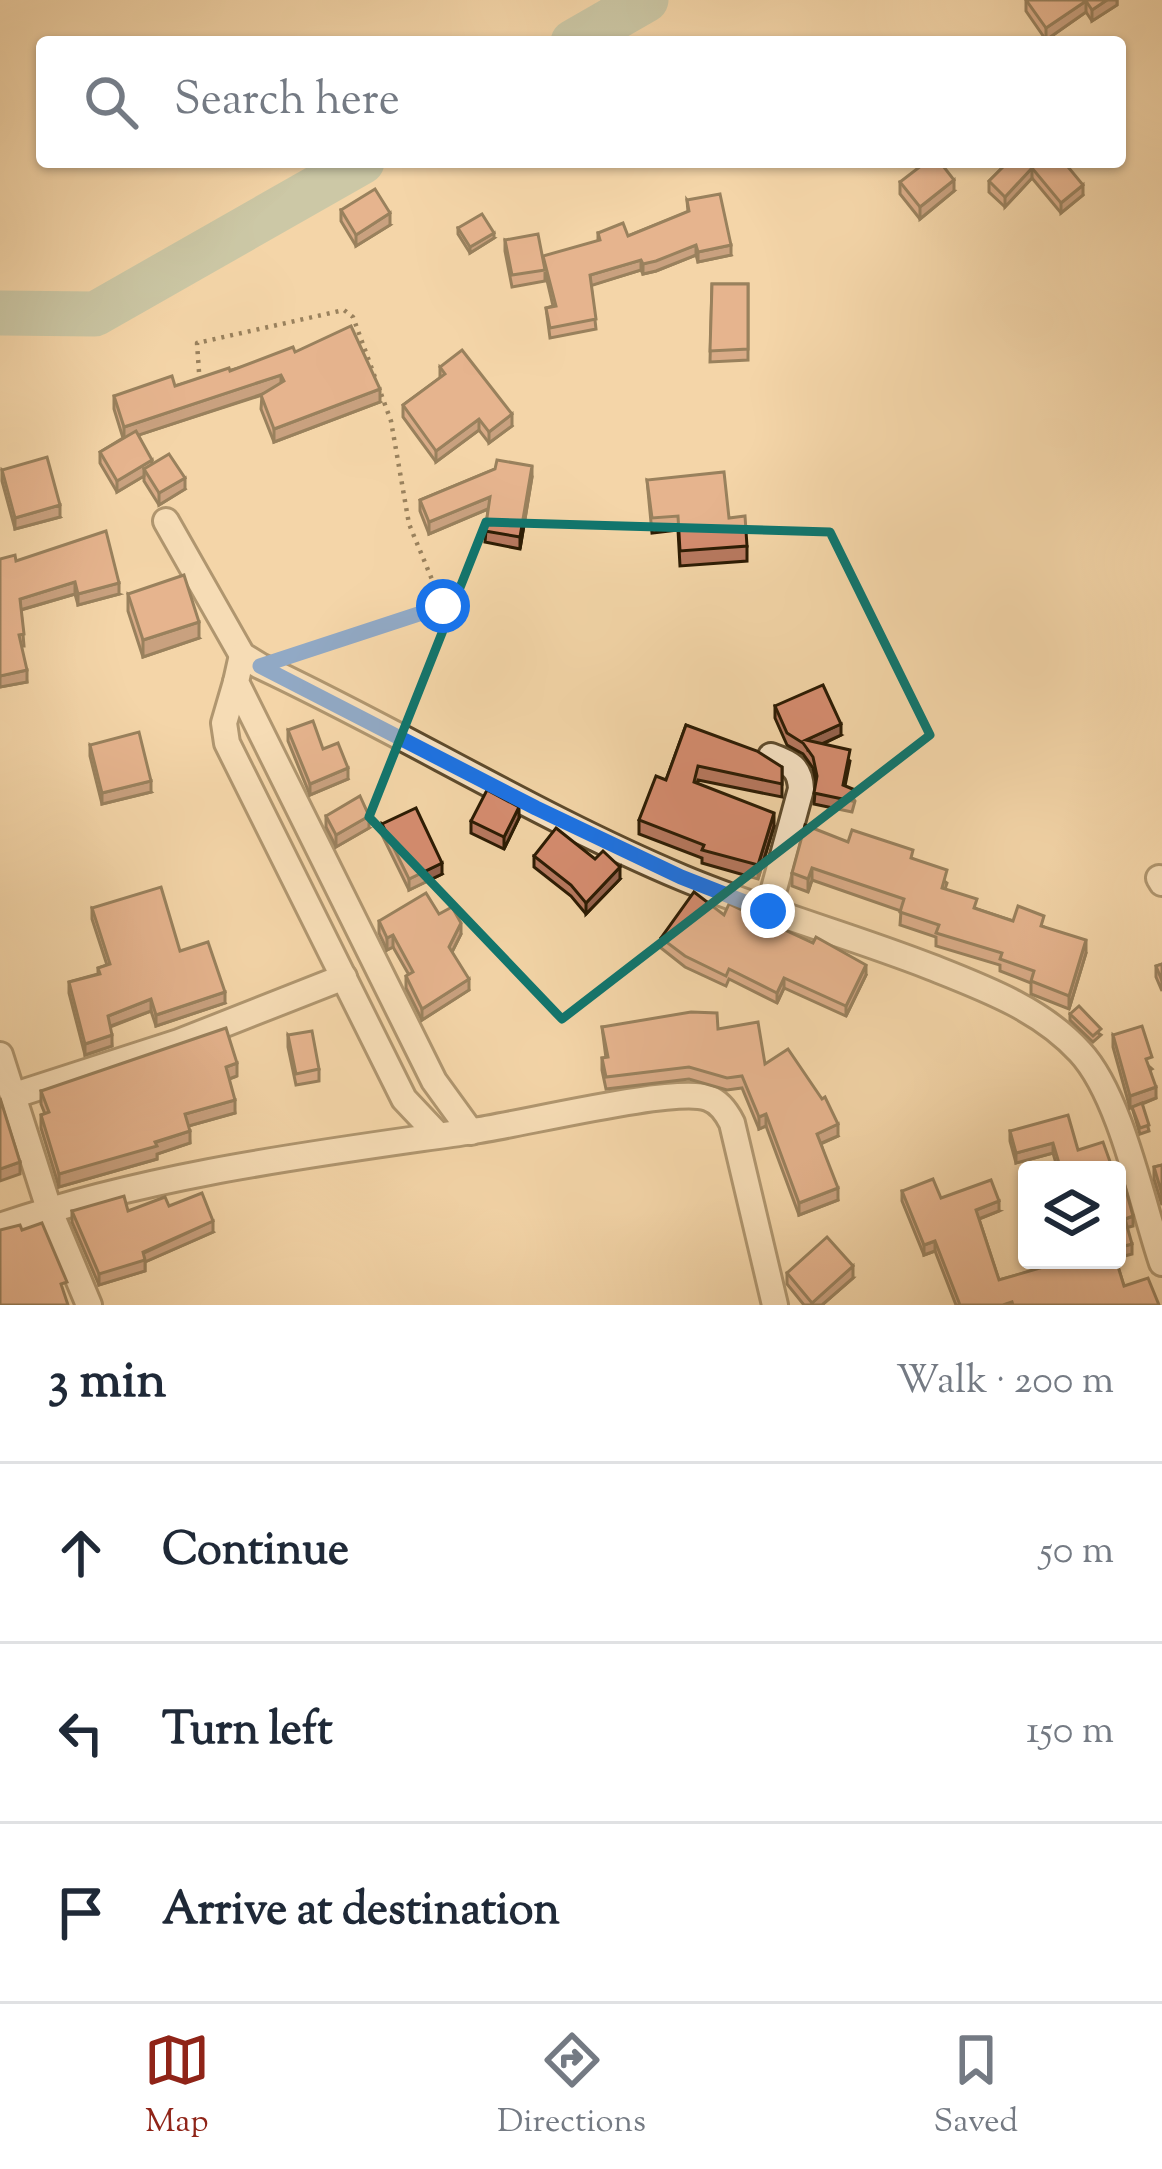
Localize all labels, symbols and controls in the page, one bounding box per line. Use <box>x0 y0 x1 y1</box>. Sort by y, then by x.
search box <box>36 36 1126 168</box>
icon: search <box>78 69 144 135</box>
text: Search here <box>174 70 400 135</box>
route start <box>416 579 470 633</box>
route end <box>741 884 795 938</box>
map controls <box>1018 1161 1126 1269</box>
button: layers <box>1018 1161 1126 1269</box>
text: 3 min <box>48 1347 166 1420</box>
text: Walk · 200 m <box>896 1355 1114 1411</box>
icon: ahead <box>48 1520 114 1586</box>
text: Continue <box>162 1520 349 1585</box>
text: 50 m <box>1039 1525 1114 1581</box>
icon: left <box>48 1700 114 1766</box>
text: Turn left <box>162 1700 333 1765</box>
text: 150 m <box>1026 1705 1114 1761</box>
icon: arrive <box>48 1880 114 1946</box>
text: Arrive at destination <box>162 1880 560 1945</box>
tab: Map <box>144 2027 210 2147</box>
tab: Directions <box>497 2027 646 2147</box>
tab: Saved <box>934 2027 1018 2147</box>

